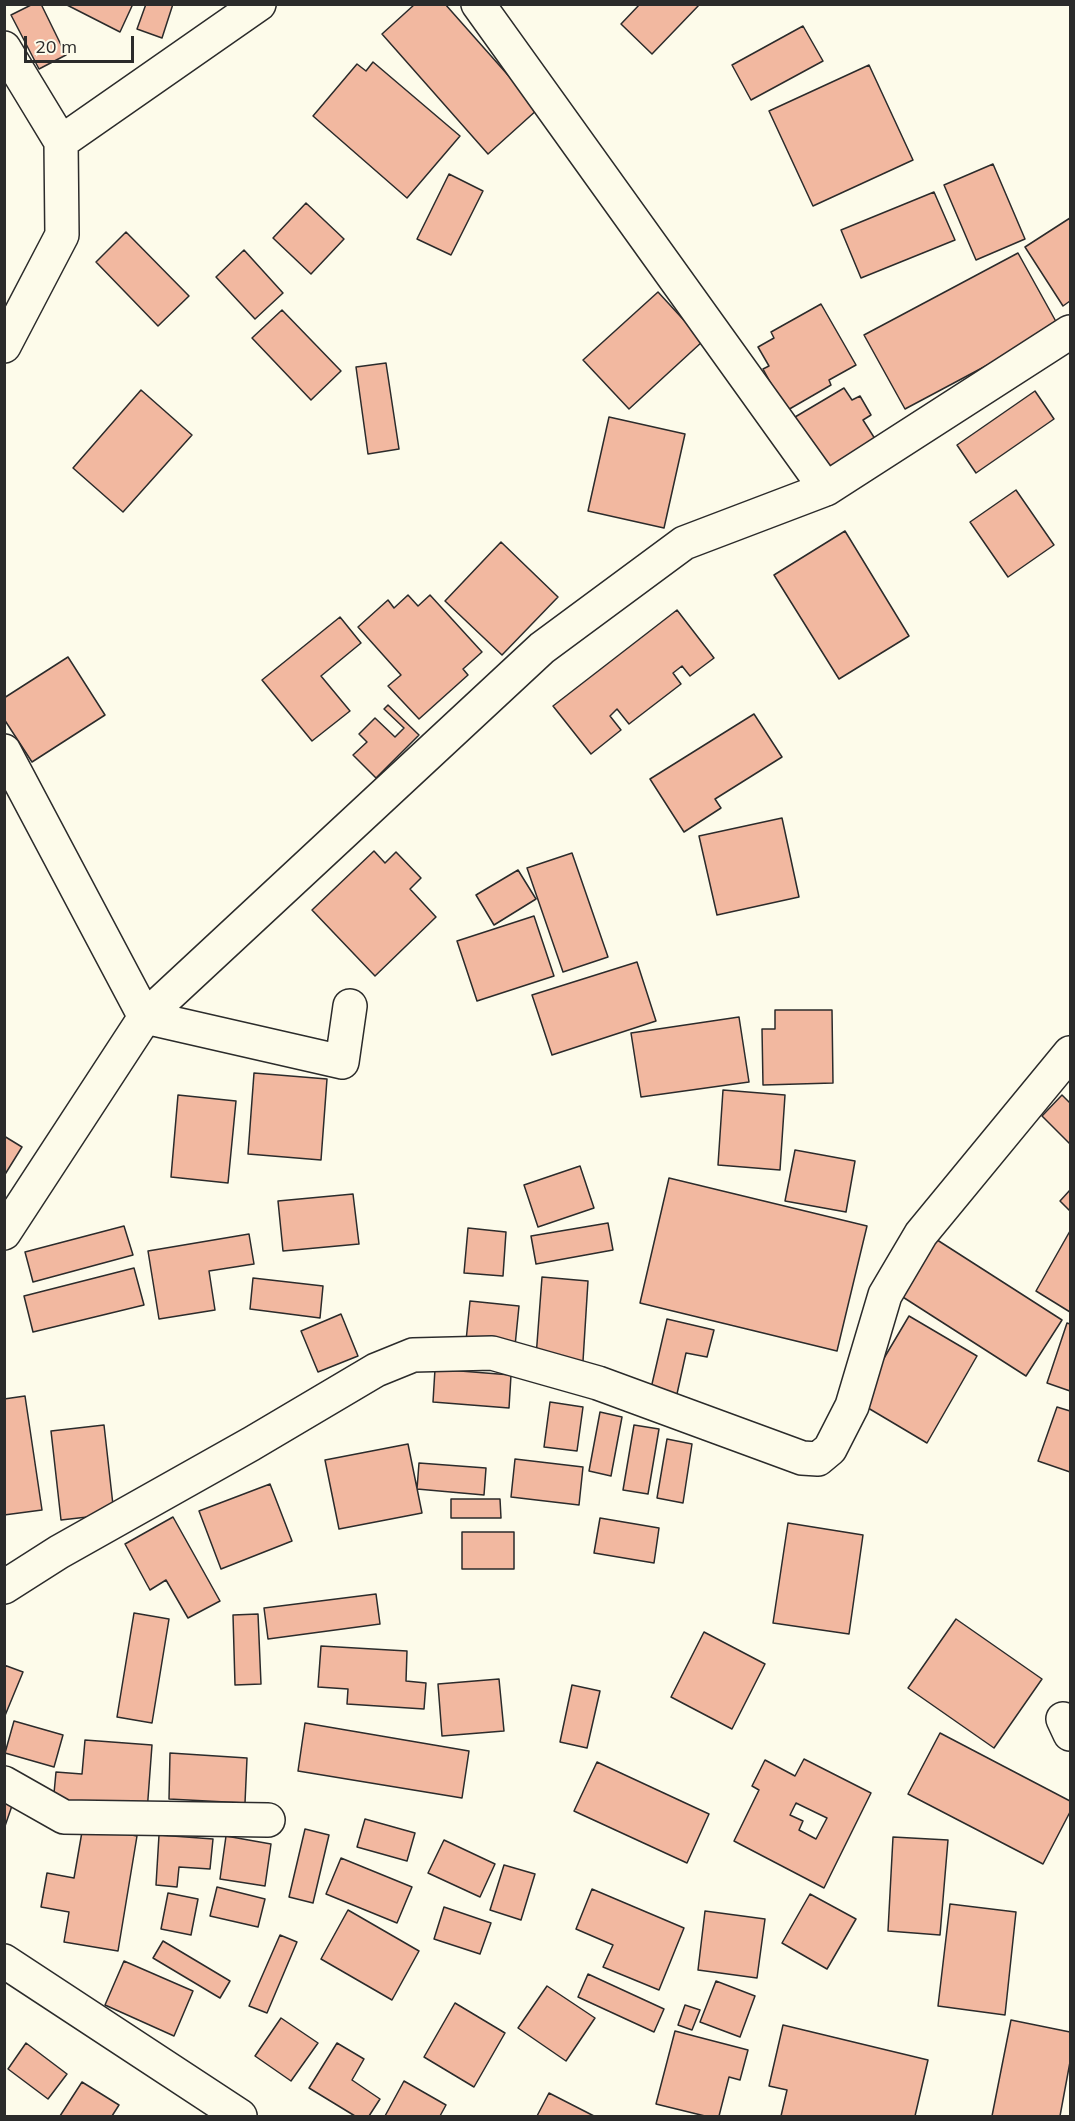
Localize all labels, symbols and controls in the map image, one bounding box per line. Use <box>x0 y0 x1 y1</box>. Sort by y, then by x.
scale bar <box>27 24 136 62</box>
text: 20 m <box>35 35 77 58</box>

